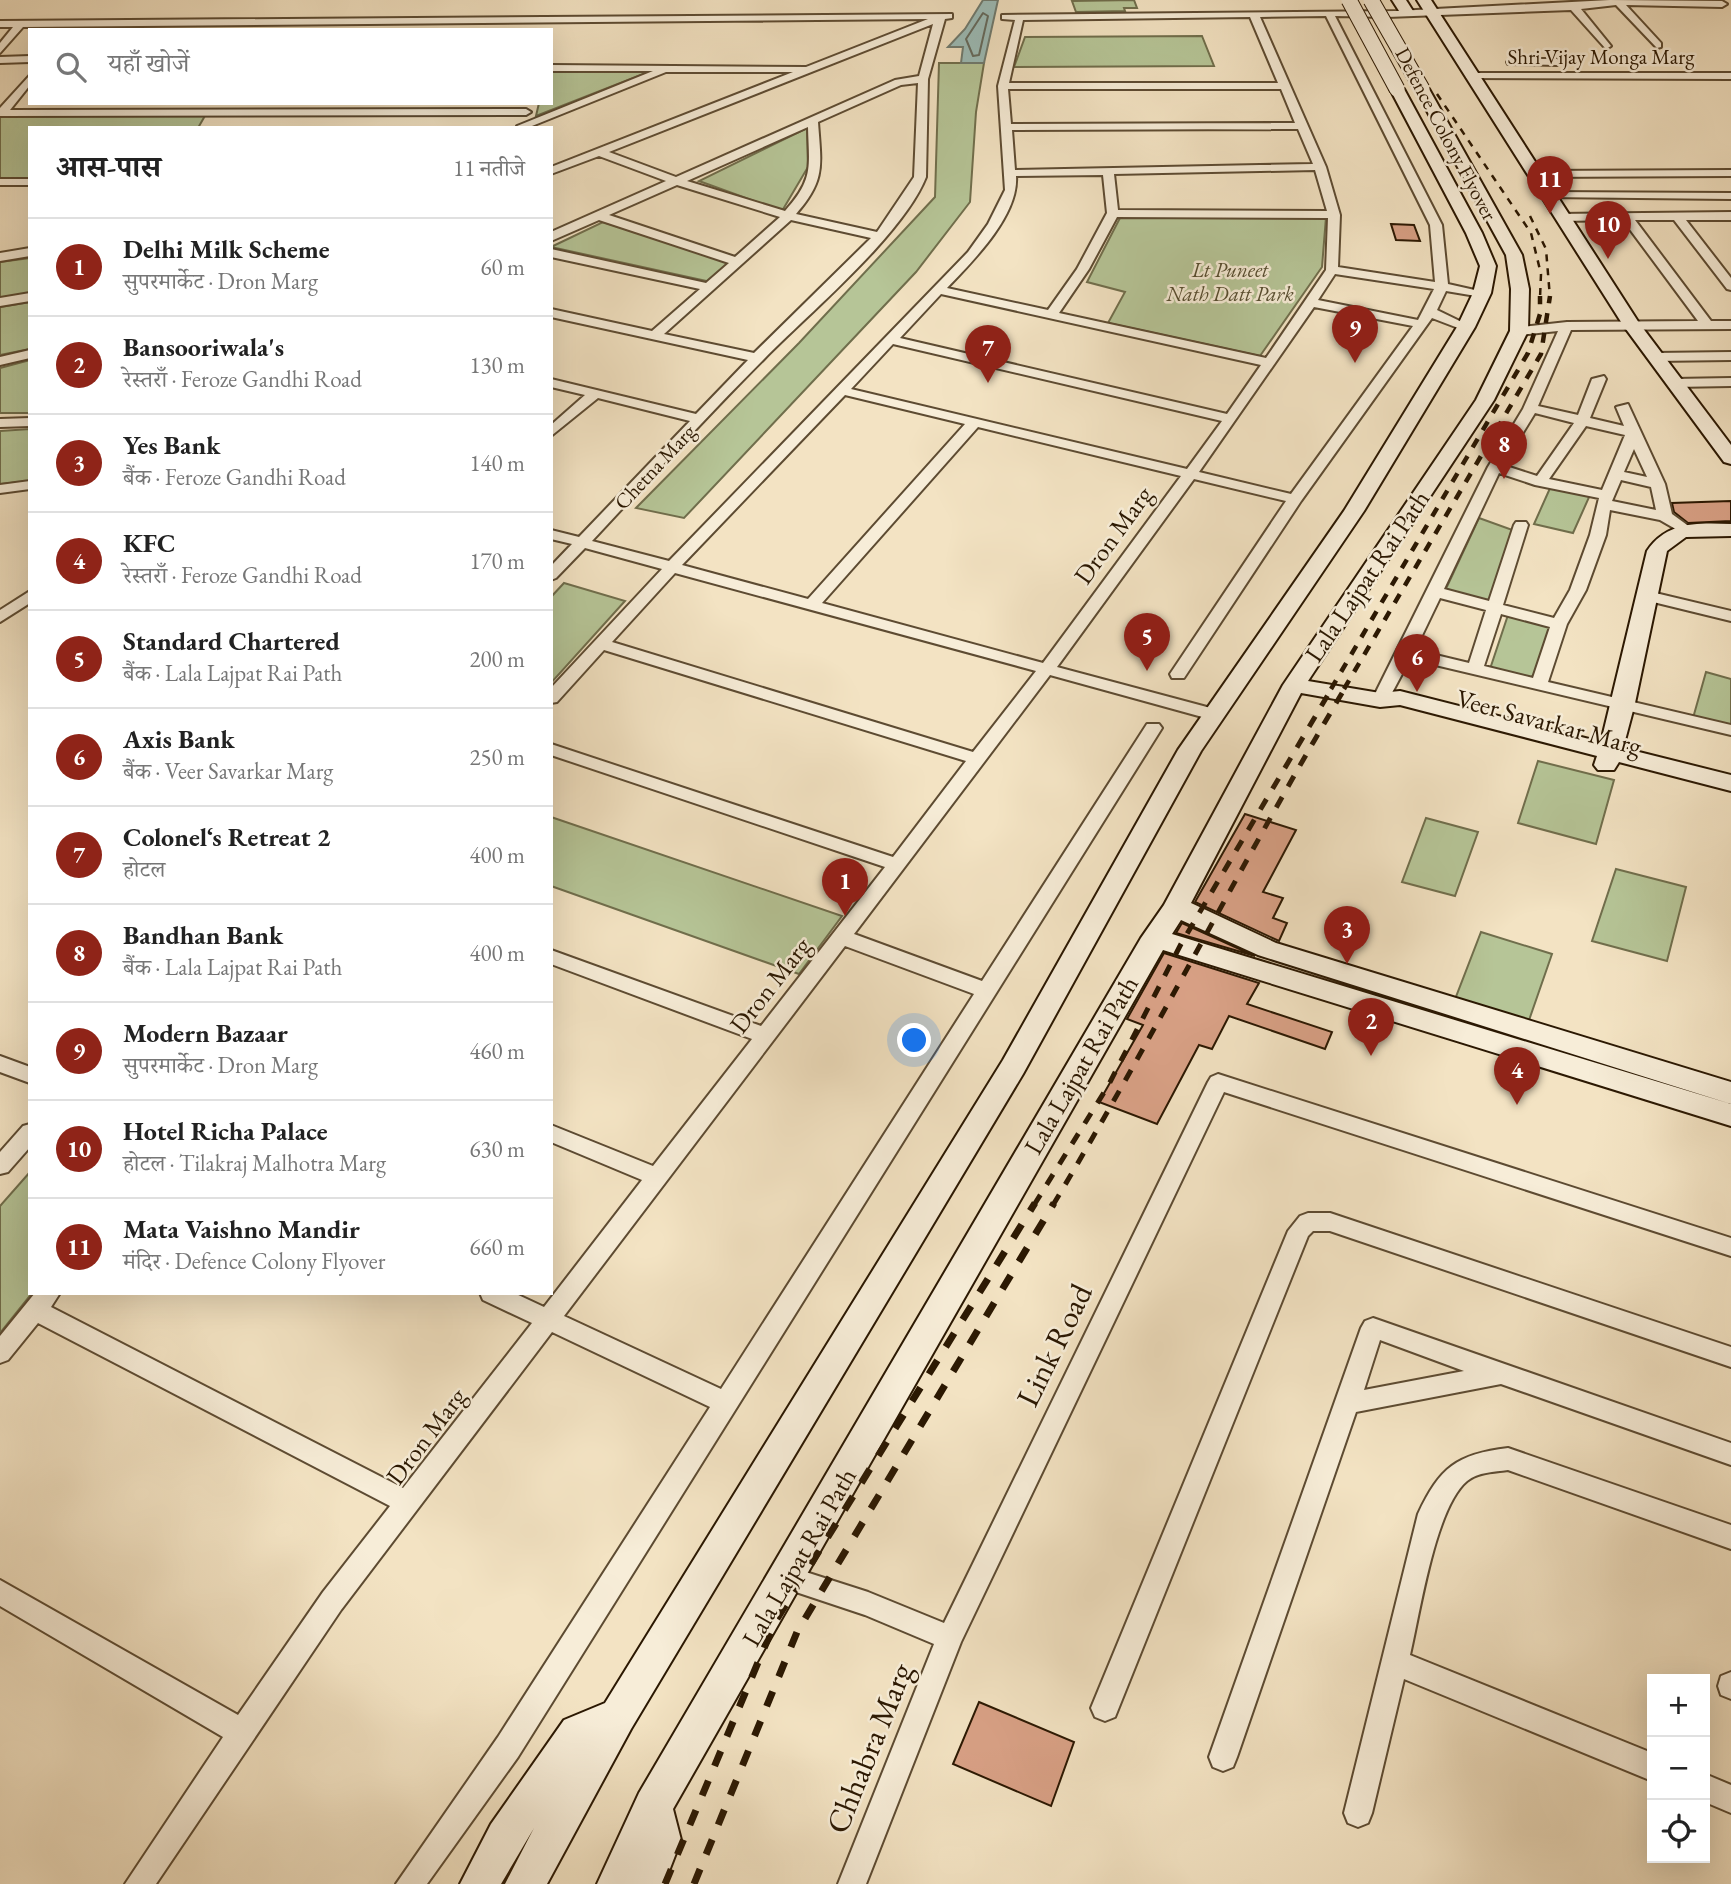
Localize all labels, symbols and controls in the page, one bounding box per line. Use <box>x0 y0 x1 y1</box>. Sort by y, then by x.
search box <box>28 28 553 105</box>
street label: Defence Colony Flyover <box>1389 42 1504 225</box>
street label: Shri Vijay Monga Marg <box>1508 43 1695 70</box>
text: यहाँ खोजें <box>108 46 189 80</box>
icon: search <box>52 48 90 86</box>
text: आस-पास <box>56 147 161 186</box>
text: 11 नतीजे <box>453 153 525 183</box>
pin: 11 <box>1527 156 1573 214</box>
pin: 10 <box>1585 201 1631 259</box>
text: Delhi Milk Scheme <box>123 232 330 266</box>
text: 1 <box>73 252 85 282</box>
text: 60 m <box>480 252 525 282</box>
park label: Lt Puneet Nath Datt Park <box>1165 256 1294 307</box>
text: सुपरमार्केट · Dron Marg <box>123 266 318 296</box>
pin: 9 <box>1332 305 1378 363</box>
pin: 7 <box>965 325 1011 383</box>
text: Bansooriwala's <box>123 330 284 364</box>
text: 2 <box>73 350 85 380</box>
text: 130 m <box>469 350 525 380</box>
text: रेस्तराँ · Feroze Gandhi Road <box>123 364 362 394</box>
street label: Chetna Marg <box>608 418 702 515</box>
pin: 8 <box>1481 421 1527 479</box>
text: Yes Bank <box>123 428 220 462</box>
text: 3 <box>73 448 85 478</box>
text: 140 m <box>469 448 525 478</box>
text: बैंक · Feroze Gandhi Road <box>123 462 346 492</box>
street label: Dron Marg <box>1066 479 1160 591</box>
street label: Lala Lajpat Rai Path <box>1297 483 1437 669</box>
text: KFC <box>123 526 175 560</box>
text: 4 <box>73 546 85 576</box>
text: 170 m <box>469 546 525 576</box>
text: रेस्तराँ · Feroze Gandhi Road <box>123 560 362 590</box>
pin: 5 <box>1124 613 1170 671</box>
text: Standard Chartered <box>123 624 340 658</box>
pin: 6 <box>1394 634 1440 692</box>
text: 5 <box>73 644 85 674</box>
text: 200 m <box>469 644 525 674</box>
text: बैंक · Lala Lajpat Rai Path <box>123 658 342 688</box>
street label: Veer Savarkar Marg <box>1453 681 1646 763</box>
text: Axis Bank <box>123 722 235 756</box>
text: 6 <box>73 742 85 772</box>
text: 250 m <box>469 742 525 772</box>
text: बैंक · Veer Savarkar Marg <box>123 756 333 786</box>
text: Colonel‘s Retreat 2 <box>123 820 331 854</box>
text: 7 <box>73 840 85 870</box>
text: 400 m <box>469 840 525 870</box>
text: होटल <box>123 854 165 884</box>
pin: 1 <box>822 858 868 916</box>
pin: 3 <box>1324 906 1370 964</box>
text: Bandhan Bank <box>123 918 283 952</box>
street label: Dron Marg <box>722 929 819 1040</box>
text: 8 <box>73 938 85 968</box>
text: 400 m <box>469 938 525 968</box>
text: बैंक · Lala Lajpat Rai Path <box>123 952 342 982</box>
street label: Lala Lajpat Rai Path <box>1016 970 1146 1160</box>
pin: 2 <box>1348 998 1394 1056</box>
text: Modern Bazaar <box>123 1016 288 1050</box>
your location <box>897 1023 931 1057</box>
text: 9 <box>73 1036 85 1066</box>
text: 460 m <box>469 1036 525 1066</box>
pin: 4 <box>1494 1047 1540 1105</box>
text: सुपरमार्केट · Dron Marg <box>123 1050 318 1080</box>
text: Hotel Richa Palace <box>123 1114 328 1148</box>
text: 10 <box>67 1134 91 1164</box>
text: 630 m <box>469 1134 525 1164</box>
text: होटल · Tilakraj Malhotra Marg <box>123 1148 386 1178</box>
text: Mata Vaishno Mandir <box>123 1212 360 1246</box>
text: 11 <box>67 1232 91 1262</box>
text: 660 m <box>469 1232 525 1262</box>
text: मंदिर · Defence Colony Flyover <box>123 1246 385 1276</box>
street label: Link Road <box>1006 1276 1102 1413</box>
street label: Dron Marg <box>378 1380 474 1492</box>
street label: Lala Lajpat Rai Path <box>734 1462 864 1652</box>
street label: Chhabra Marg <box>816 1656 923 1839</box>
map controls <box>1647 1674 1710 1863</box>
button: + <box>1647 1674 1710 1737</box>
button: − <box>1647 1737 1710 1800</box>
button: locate <box>1647 1800 1710 1863</box>

